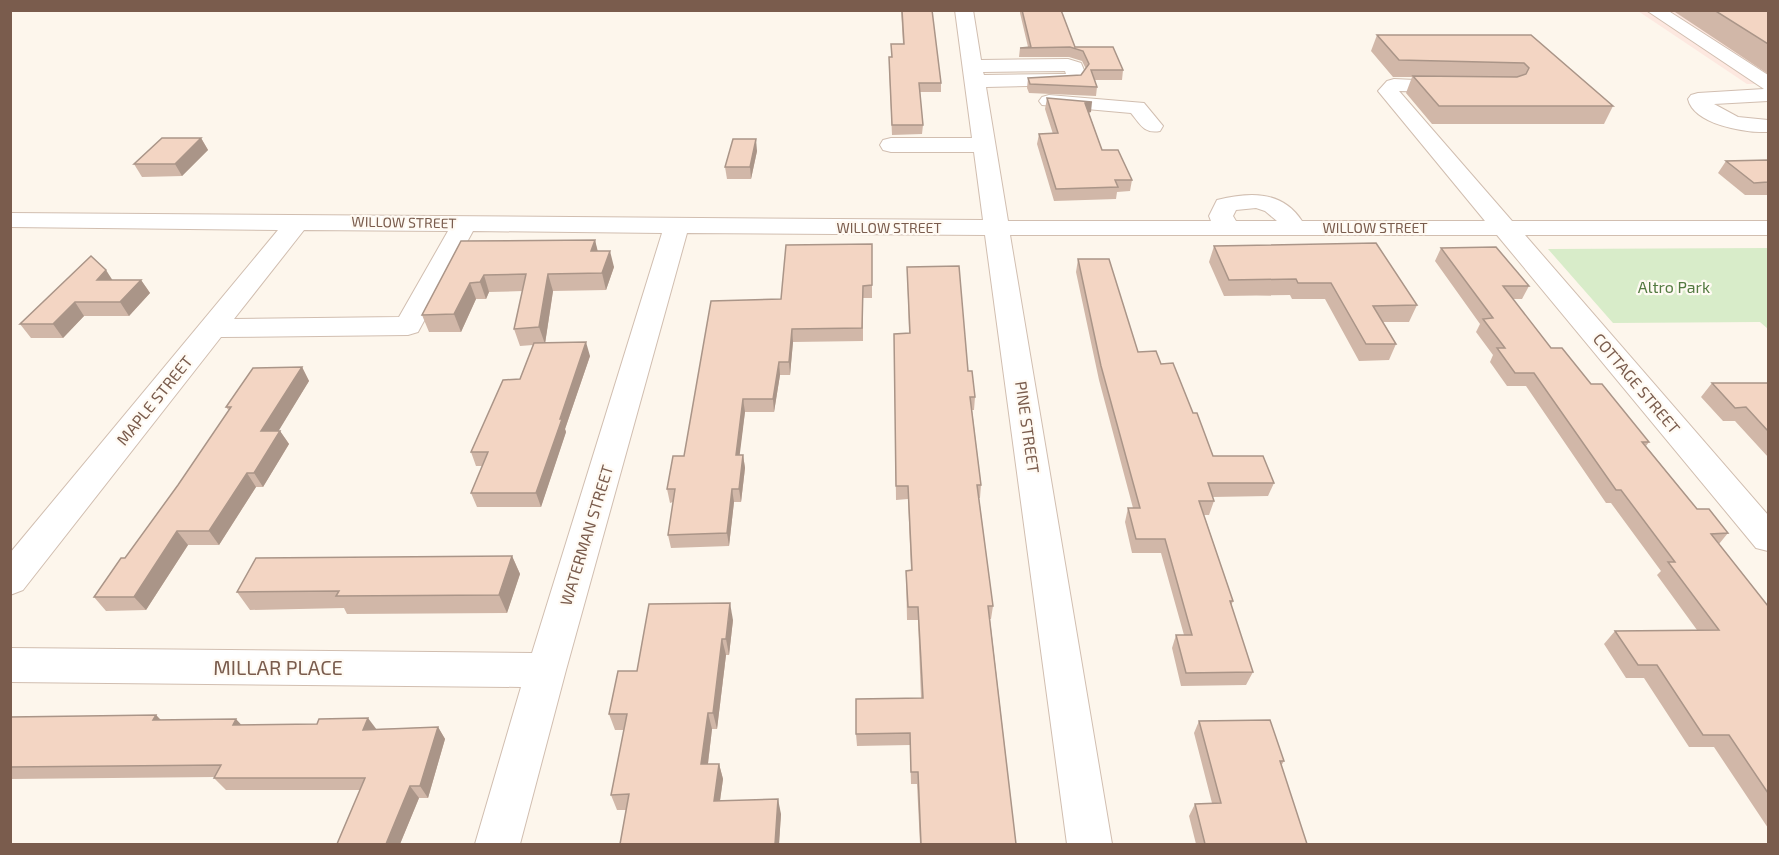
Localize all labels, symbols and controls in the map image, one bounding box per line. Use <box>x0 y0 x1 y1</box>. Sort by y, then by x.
street label: WILLOW STREET <box>351 213 457 231</box>
street label: WILLOW STREET <box>836 219 942 236</box>
street label: WILLOW STREET <box>1322 219 1428 236</box>
park label: Altro Park <box>1638 277 1710 296</box>
street label: COTTAGE STREET <box>1590 329 1684 437</box>
street label: MAPLE STREET <box>112 351 196 449</box>
street label: PINE STREET <box>1012 380 1044 474</box>
street label: WATERMAN STREET <box>556 462 616 608</box>
street label: MILLAR PLACE <box>213 655 343 679</box>

